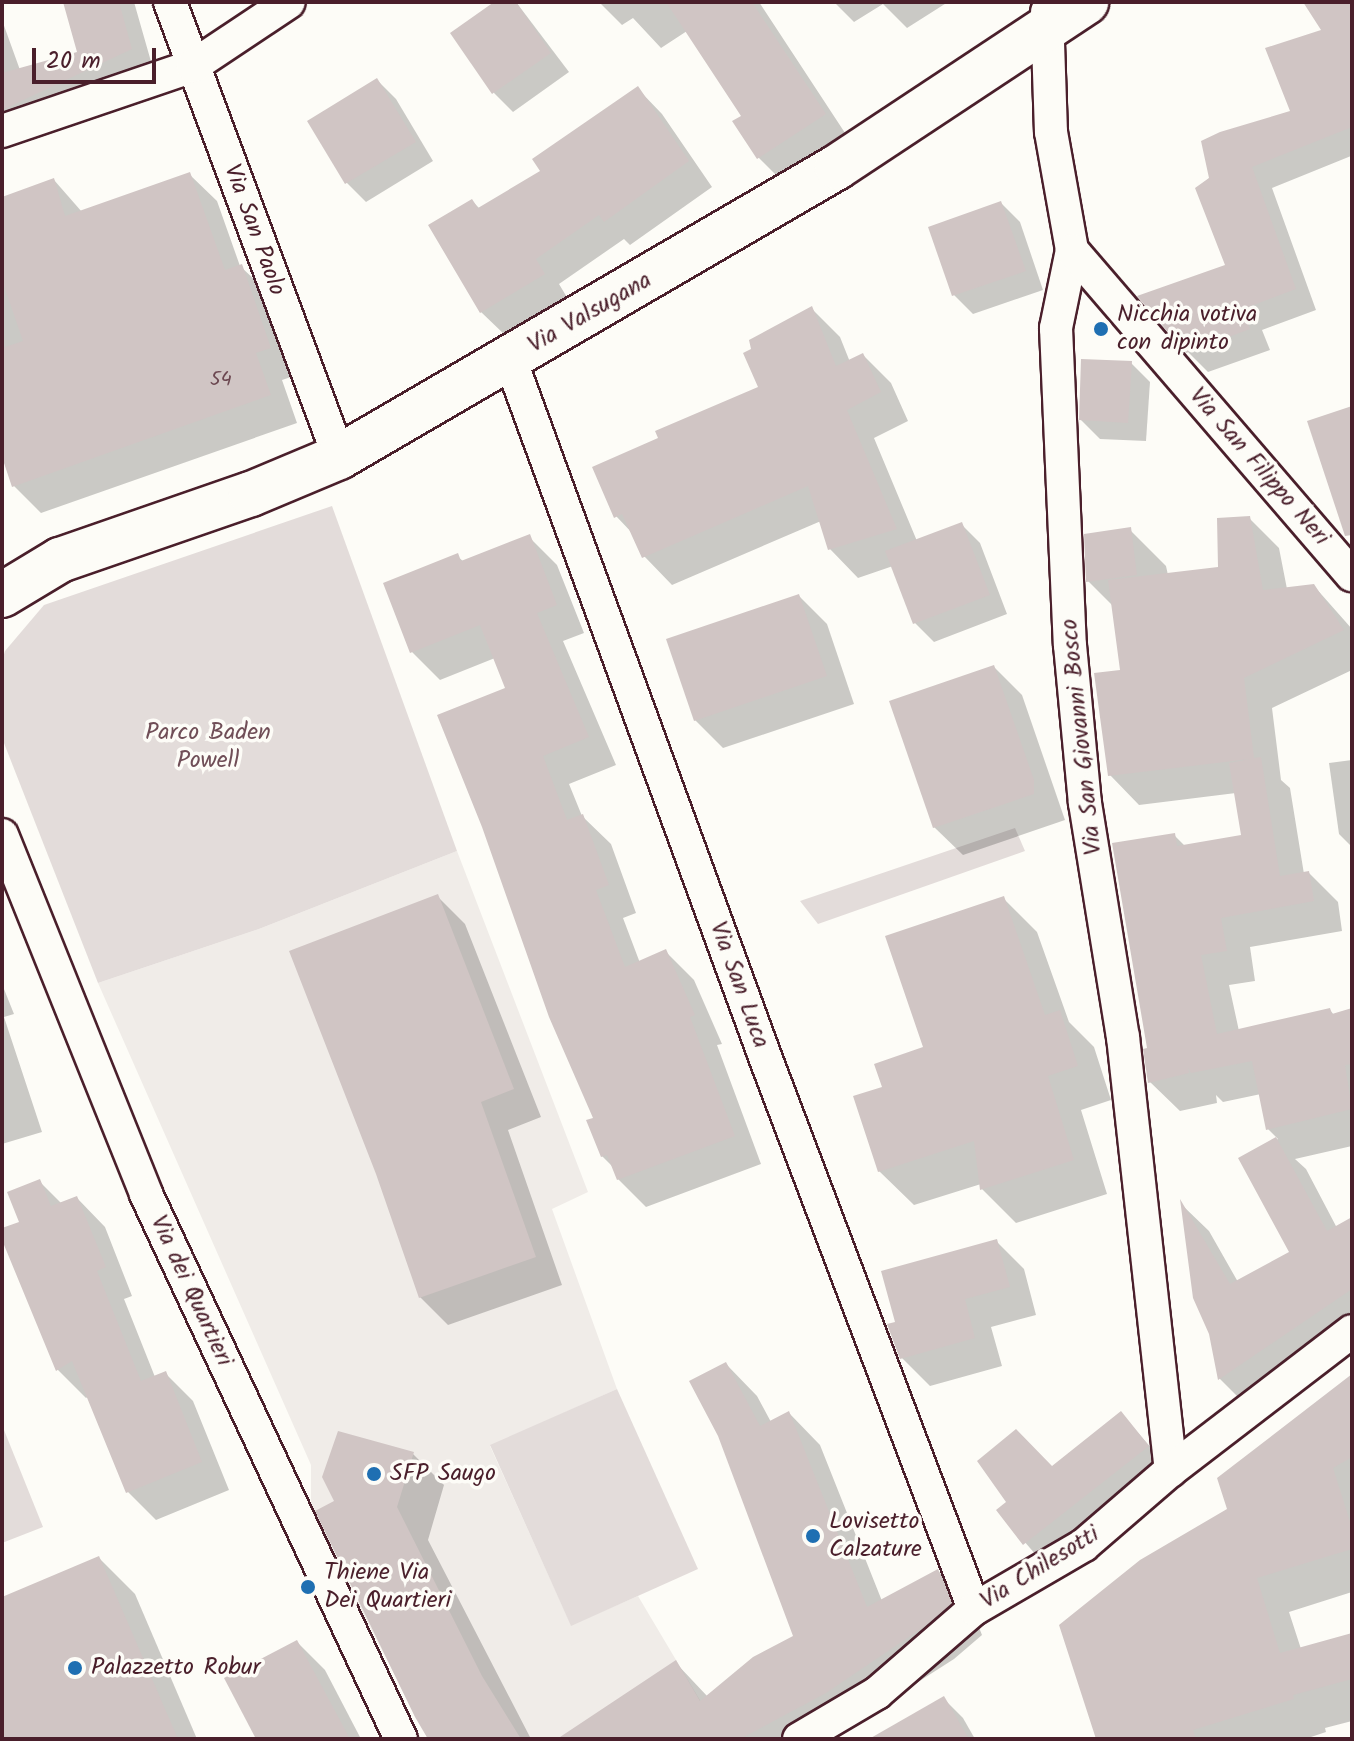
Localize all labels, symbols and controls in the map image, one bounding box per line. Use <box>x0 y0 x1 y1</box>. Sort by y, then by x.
scale bar <box>36 32 160 82</box>
text: 20 m <box>46 42 101 81</box>
street label: Via San Paolo <box>217 160 291 300</box>
street label: Via Valsugana <box>523 266 657 360</box>
place label: Nicchia votiva con dipinto <box>1117 301 1257 357</box>
marker: Nicchia votiva con dipinto <box>1092 320 1110 338</box>
house number: 54 <box>210 368 232 392</box>
street label: Via San Filippo Neri <box>1183 382 1335 552</box>
street label: Via San Giovanni Bosco <box>1055 618 1109 856</box>
park label: Parco Baden Powell <box>145 719 271 775</box>
street label: Via San Luca <box>703 918 775 1052</box>
street label: Via dei Quartieri <box>143 1211 239 1371</box>
place label: SFP Saugo <box>390 1460 496 1488</box>
marker: SFP Saugo <box>365 1465 383 1483</box>
place label: Lovisetto Calzature <box>829 1508 922 1564</box>
street label: Via Chilesotti <box>975 1520 1105 1616</box>
marker: Lovisetto Calzature <box>804 1527 822 1545</box>
place label: Thiene Via Dei Quartieri <box>324 1559 451 1615</box>
marker: Thiene Via Dei Quartieri <box>299 1578 317 1596</box>
place label: Palazzetto Robur <box>91 1654 260 1682</box>
marker: Palazzetto Robur <box>66 1659 84 1677</box>

